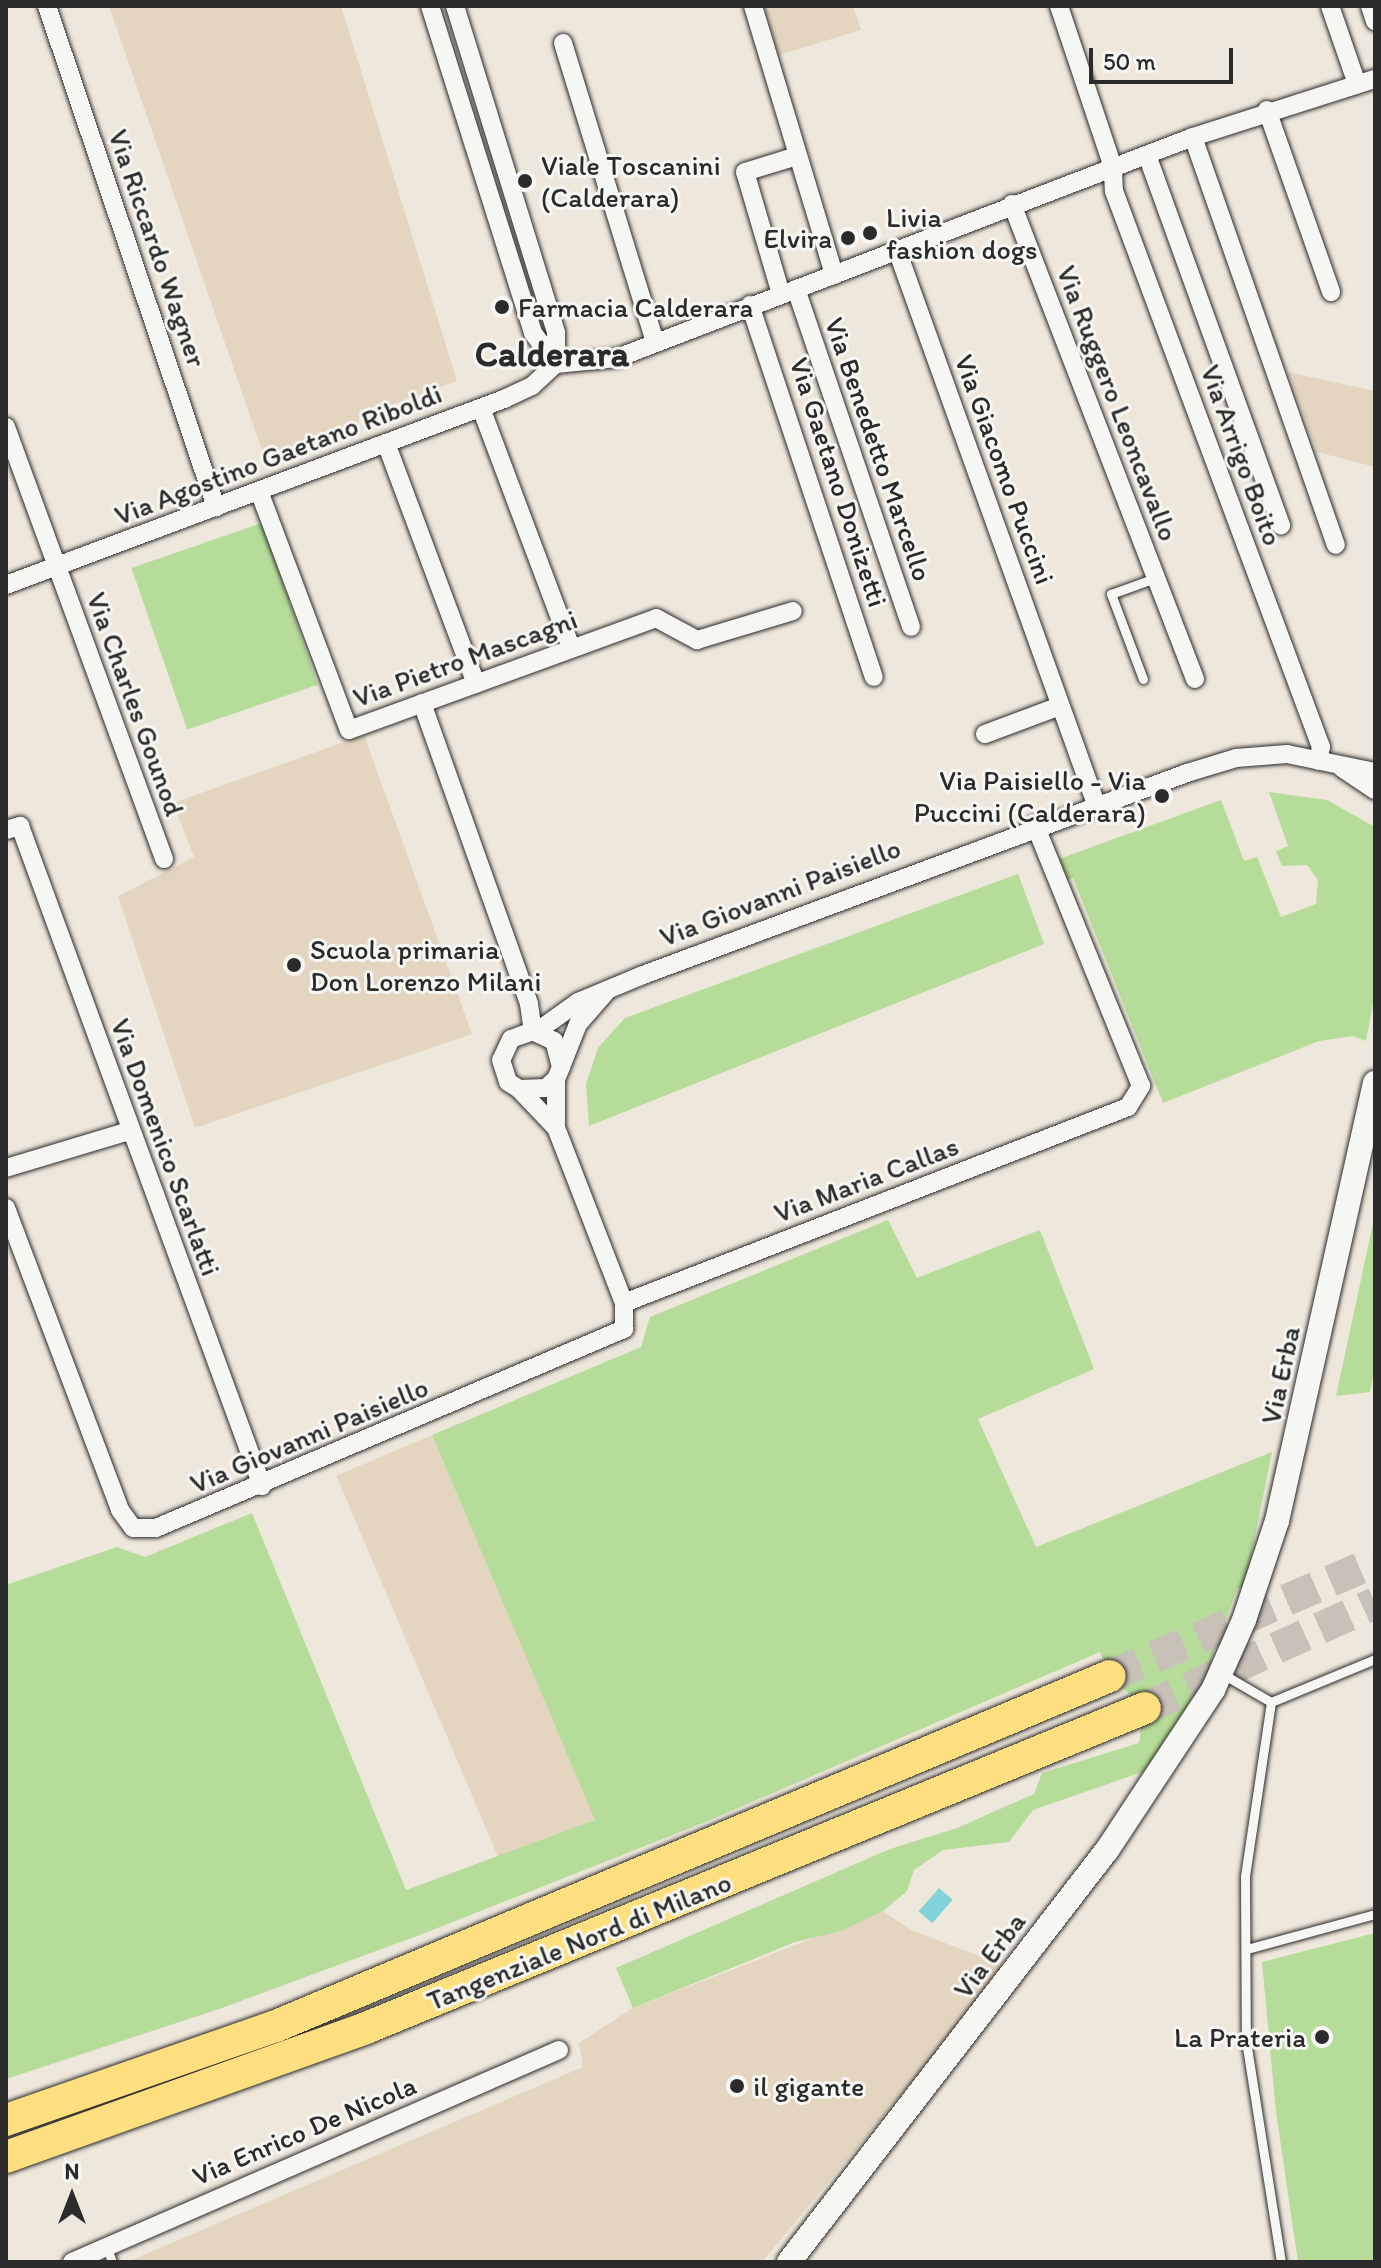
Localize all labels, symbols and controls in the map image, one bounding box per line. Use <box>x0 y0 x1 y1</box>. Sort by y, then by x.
scale bar <box>1093 32 1237 82</box>
text: 50 m <box>1103 47 1156 76</box>
street label: Via Riccardo Wagner <box>102 126 214 370</box>
place label: Viale Toscanini (Calderara) <box>541 148 718 214</box>
marker: Viale Toscanini (Calderara) <box>516 172 534 190</box>
place label: Livia fashion dogs <box>886 200 1038 266</box>
place label: Elvira <box>764 221 832 255</box>
marker: Livia fashion dogs <box>861 224 879 242</box>
marker: Elvira <box>839 229 857 247</box>
street label: Via Ruggero Leoncavallo <box>1050 261 1186 545</box>
place label: Farmacia Calderara <box>518 290 755 324</box>
marker: Farmacia Calderara <box>493 298 511 316</box>
street label: Via Benedetto Marcello <box>818 312 940 586</box>
district label: Calderara <box>475 332 629 376</box>
street label: Via Giacomo Puccini <box>948 350 1062 588</box>
street label: Via Gaetano Donizetti <box>783 353 895 611</box>
street label: Via Arrigo Boito <box>1194 360 1290 550</box>
street label: Via Agostino Gaetano Riboldi <box>110 376 446 532</box>
street label: Via Charles Gounod <box>80 587 192 821</box>
street label: Via Pietro Mascagni <box>349 602 581 714</box>
place label: Via Paisiello - Via Puccini (Calderara) <box>914 763 1146 829</box>
marker: Via Paisiello - Via Puccini (Calderara) <box>1153 787 1171 805</box>
street label: Via Giovanni Paisiello <box>654 830 906 954</box>
place label: Scuola primaria Don Lorenzo Milani <box>310 932 539 998</box>
marker: Scuola primaria Don Lorenzo Milani <box>285 956 303 974</box>
street label: Via Domenico Scarlatti <box>104 1013 228 1281</box>
street label: Via Maria Callas <box>769 1129 963 1229</box>
street label: Via Erba <box>1253 1323 1307 1427</box>
street label: Via Giovanni Paisiello <box>185 1370 433 1500</box>
street label: Tangenziale Nord di Milano <box>423 1865 735 2017</box>
street label: Via Erba <box>946 1905 1032 2005</box>
place label: La Prateria <box>1173 2020 1306 2054</box>
marker: La Prateria <box>1313 2028 1331 2046</box>
street label: Via Enrico De Nicola <box>187 2068 421 2192</box>
place label: il gigante <box>753 2069 864 2103</box>
marker: il gigante <box>728 2077 746 2095</box>
north arrow <box>32 2156 112 2236</box>
text: N <box>65 2158 79 2185</box>

